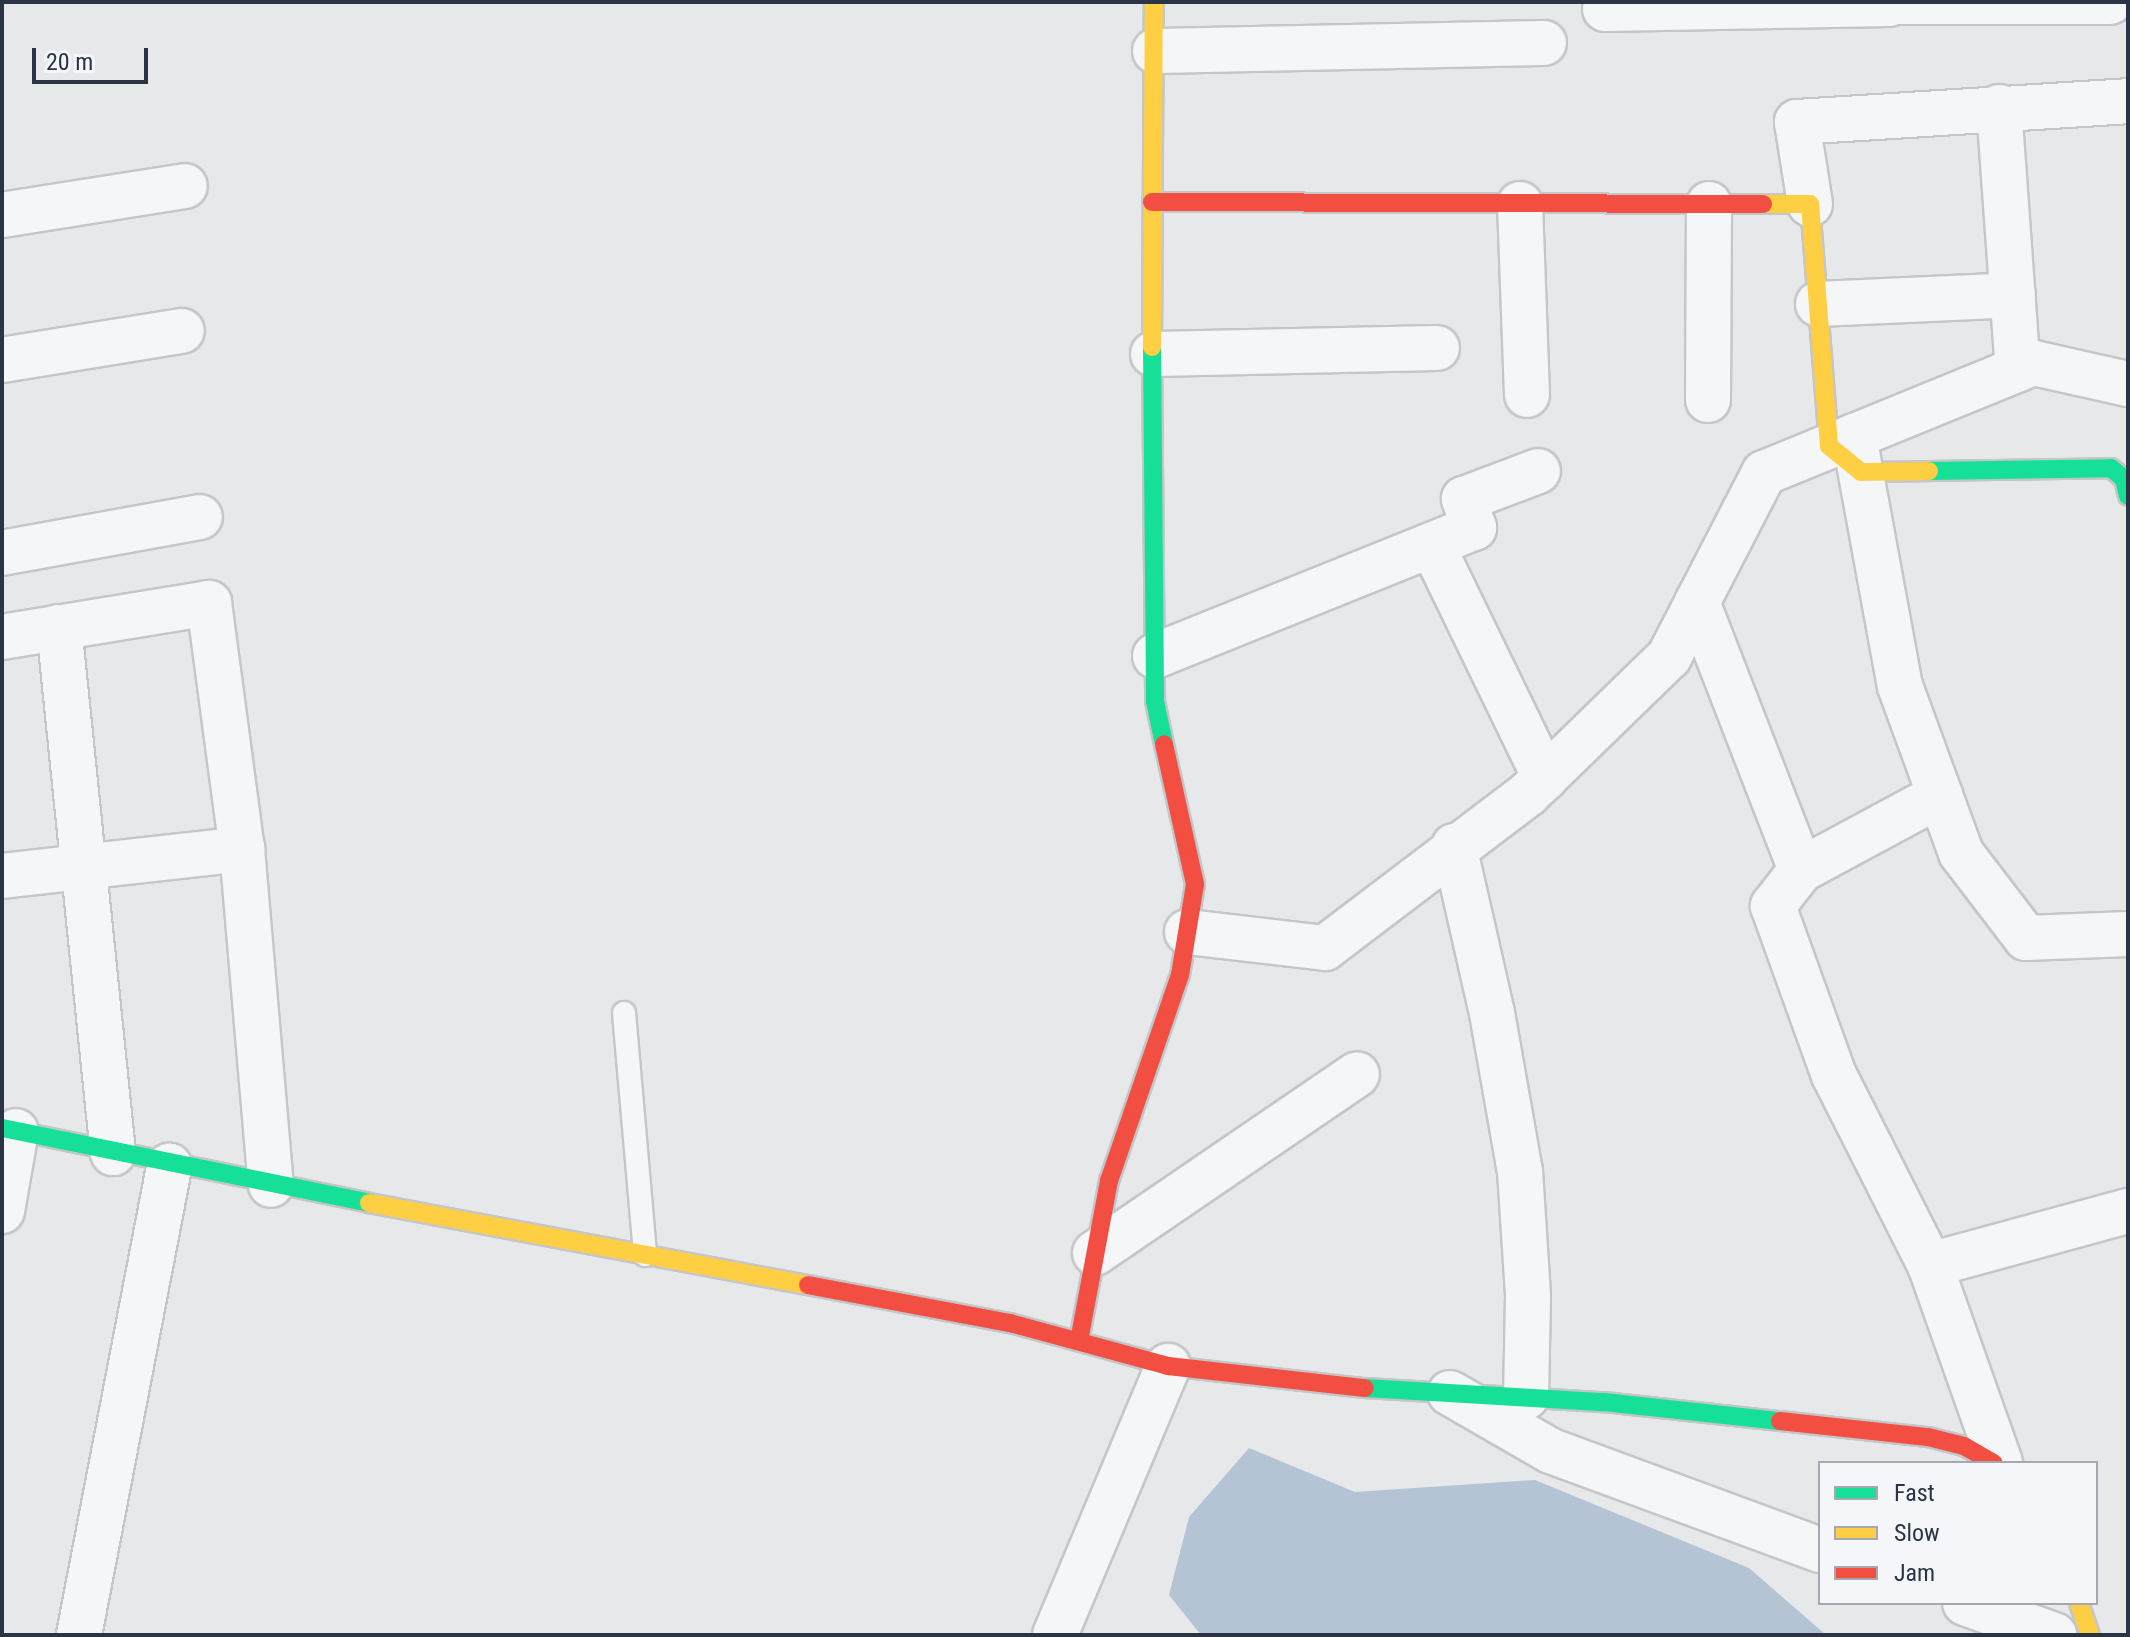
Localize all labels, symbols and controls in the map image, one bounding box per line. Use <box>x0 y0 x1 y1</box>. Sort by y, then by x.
scale bar <box>36 32 152 82</box>
text: 20 m <box>46 48 93 76</box>
legend <box>1818 1461 2098 1605</box>
text: Fast <box>1894 1479 1935 1507</box>
text: Slow <box>1894 1519 1940 1547</box>
text: Jam <box>1894 1559 1935 1587</box>

